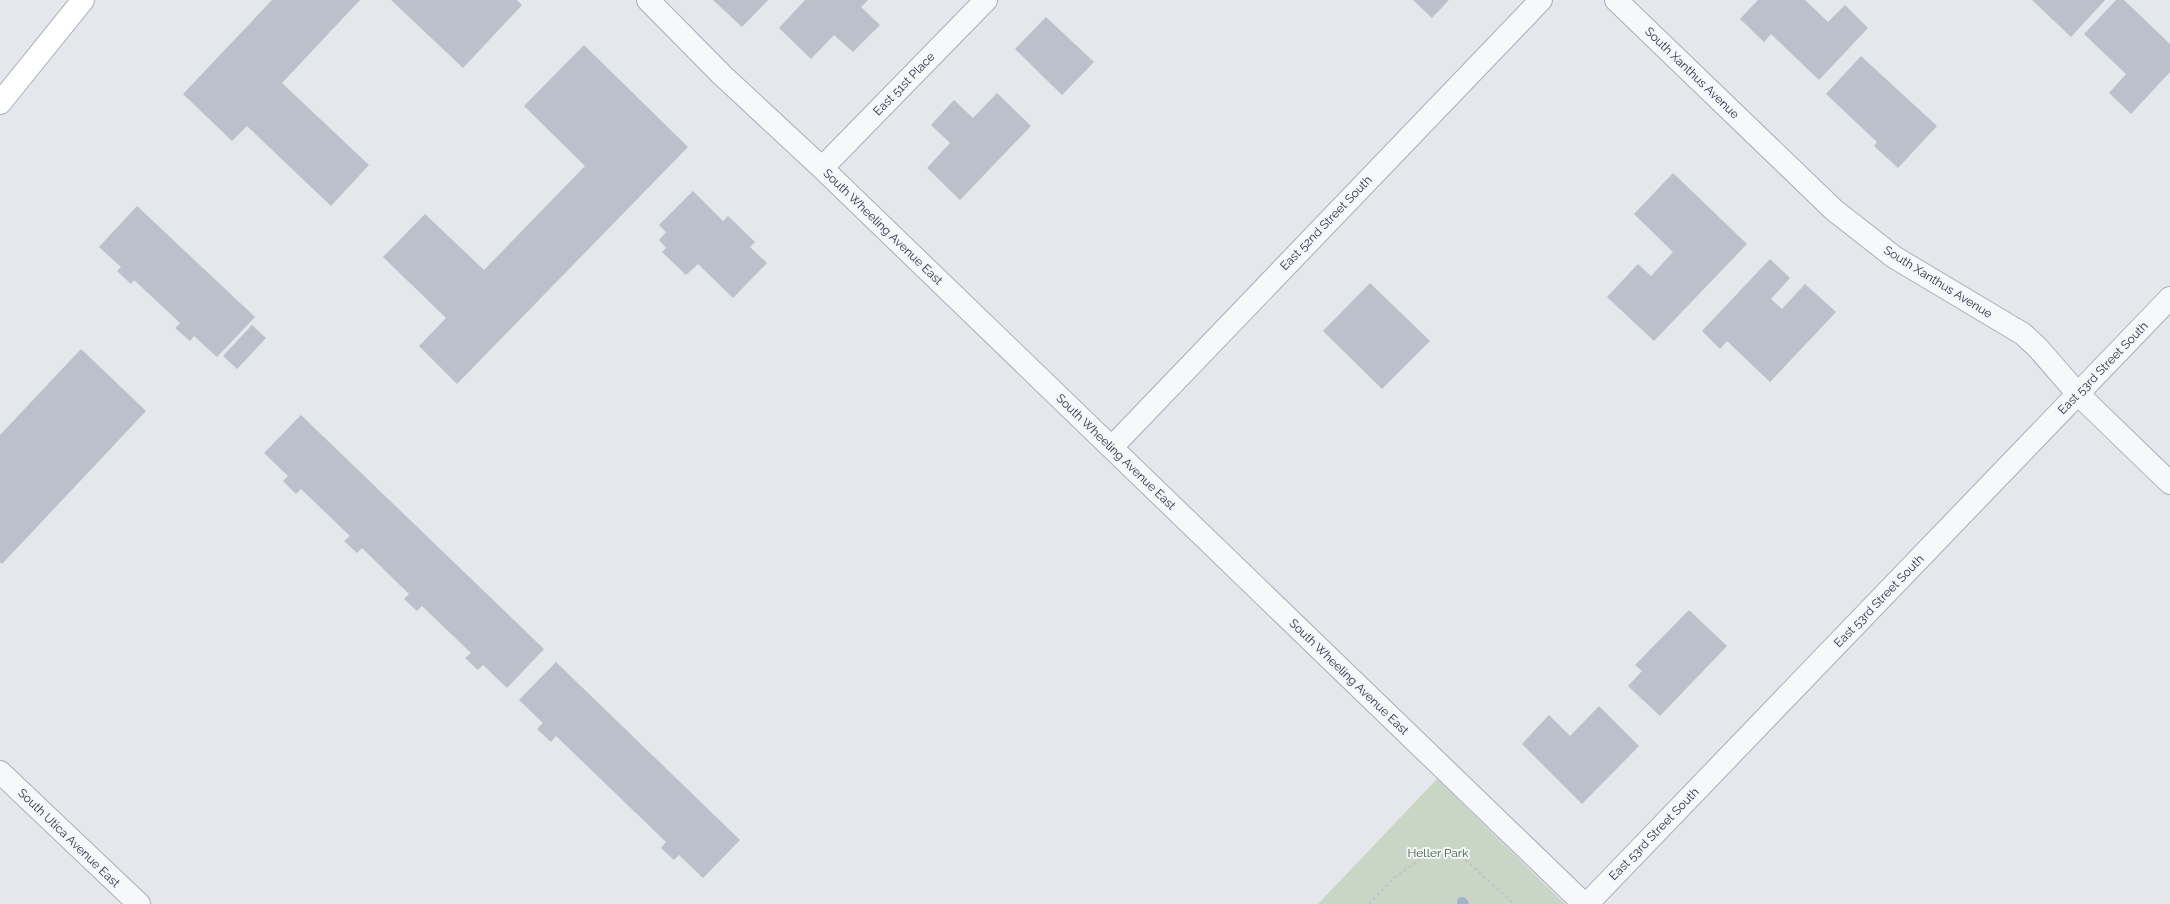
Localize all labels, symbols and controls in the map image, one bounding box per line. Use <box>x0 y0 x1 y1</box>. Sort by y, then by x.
street label: South Xanthus Avenue <box>1642 24 1742 122</box>
street label: East 51st Place <box>870 50 938 118</box>
street label: South Wheeling Avenue East <box>820 166 946 288</box>
street label: East 52nd Street South <box>1277 173 1375 273</box>
street label: South Xanthus Avenue <box>1881 243 1995 321</box>
street label: East 53rd Street South <box>2055 319 2151 417</box>
street label: South Wheeling Avenue East <box>1053 391 1179 513</box>
street label: East 53rd Street South <box>1831 552 1927 650</box>
street label: South Wheeling Avenue East <box>1286 616 1412 738</box>
street label: East 53rd Street South <box>1606 785 1702 883</box>
street label: South Utica Avenue East <box>15 786 123 890</box>
park label: Heller Park <box>1408 846 1469 860</box>

